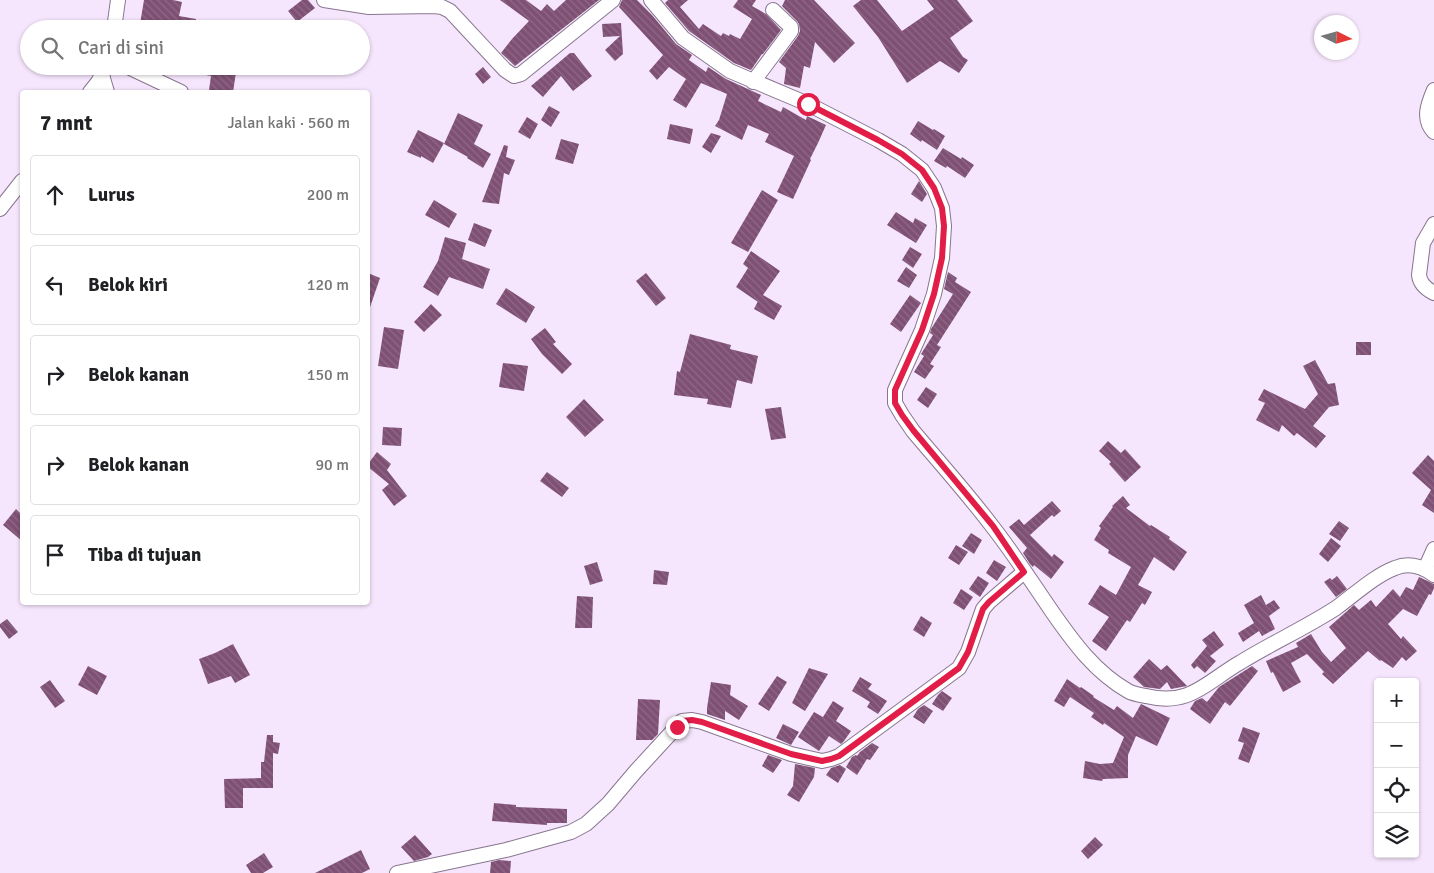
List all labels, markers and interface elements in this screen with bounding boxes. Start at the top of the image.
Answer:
north arrow [1314,15,1359,60]
search box [20,20,370,75]
icon: search [38,34,66,62]
text: Cari di sini [78,36,164,60]
route start [797,93,820,116]
text: 7 mnt [40,110,92,136]
text: Jalan kaki · 560 m [228,113,350,133]
icon: ahead [41,181,69,209]
text: Lurus [88,183,135,207]
text: 200 m [307,185,349,205]
icon: left [41,271,69,299]
text: Belok kiri [88,273,168,297]
text: 120 m [307,275,349,295]
icon: right [41,361,69,389]
text: Belok kanan [88,363,189,387]
text: 150 m [307,365,349,385]
icon: right [41,451,69,479]
text: Belok kanan [88,453,189,477]
text: 90 m [315,455,349,475]
icon: arrive [41,541,69,569]
text: Tiba di tujuan [88,543,201,567]
map controls [1374,678,1419,858]
button: + [1374,678,1419,723]
route end [666,716,689,739]
button: − [1374,723,1419,768]
button: locate [1374,768,1419,813]
button: layers [1374,813,1419,858]

